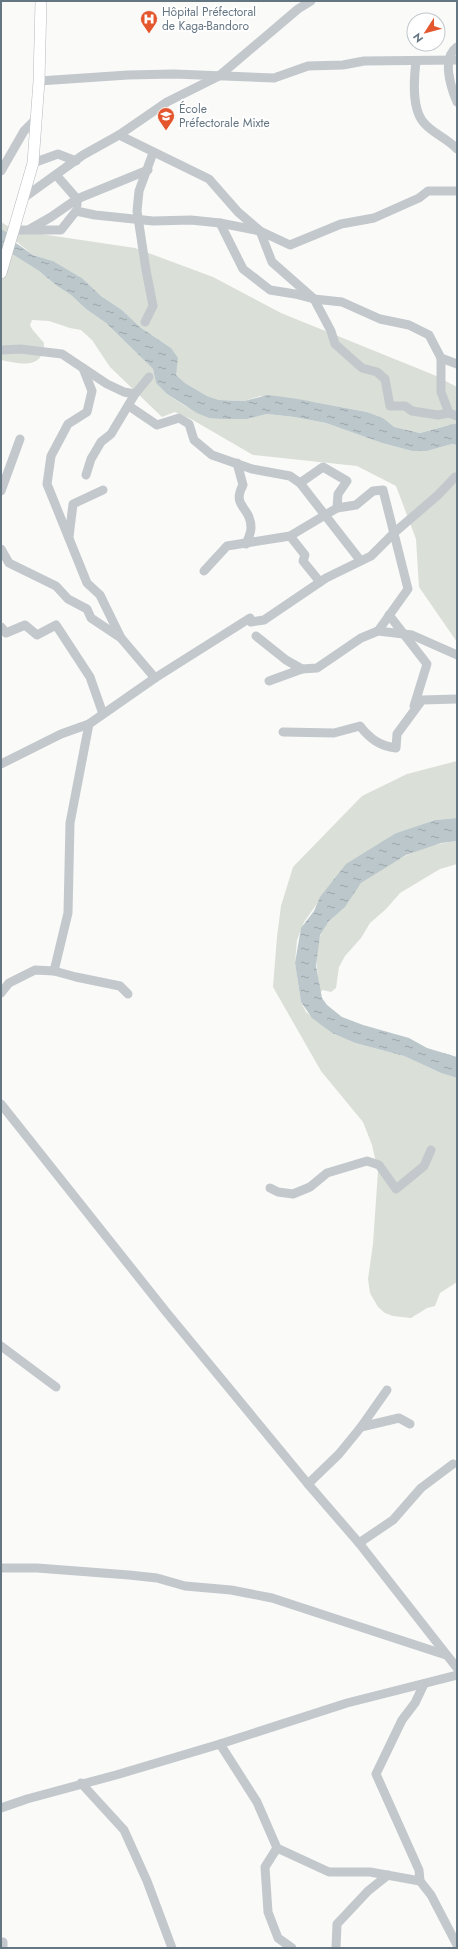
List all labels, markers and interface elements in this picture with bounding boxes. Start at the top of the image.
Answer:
place label: Hôpital Préfectoral de Kaga-Bandoro [162,3,256,35]
hospital icon: Hôpital Préfectoral de Kaga-Bandoro [139,9,159,34]
north arrow [406,12,446,52]
text: N [409,30,427,46]
place label: École Préfectorale Mixte [179,100,270,132]
school or university icon: École Préfectorale Mixte [156,106,176,131]

